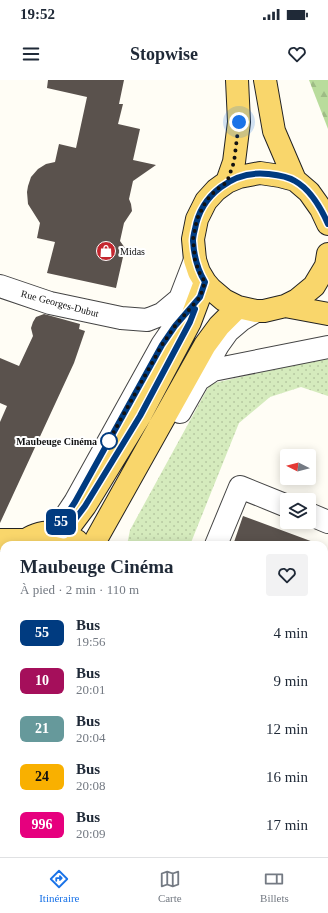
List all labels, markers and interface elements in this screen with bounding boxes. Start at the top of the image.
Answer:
text: 19:52 [20,6,55,22]
icon: menu [20,43,42,65]
icon: heart [286,43,308,65]
text: Stopwise [130,44,198,64]
your location [229,112,249,132]
shop icon: Midas [95,240,117,262]
place label: Midas [120,246,145,257]
street label: Rue Georges-Dubut [20,288,100,319]
marker: Maubeuge Cinéma [100,432,118,450]
place label: Maubeuge Cinéma [16,436,97,447]
north arrow [280,449,316,485]
map controls [280,449,316,529]
button: layers [280,493,316,529]
line badge: 55 [43,509,79,535]
text: 55 [54,514,68,529]
button: heart [266,554,308,596]
text: Maubeuge Cinéma [20,556,174,577]
text: À pied · 2 min · 110 m [20,582,139,597]
text: Bus [76,617,100,633]
text: 55 [35,625,49,640]
text: 4 min [273,625,308,641]
text: 19:56 [76,634,106,649]
text: Bus [76,665,100,681]
text: 10 [35,673,49,688]
text: 9 min [273,673,308,689]
text: 20:01 [76,682,106,697]
text: Bus [76,713,100,729]
text: 21 [35,721,49,736]
text: 12 min [266,721,308,737]
text: 20:04 [76,730,106,745]
text: Bus [76,761,100,777]
text: 24 [35,769,49,784]
text: 16 min [266,769,308,785]
text: 20:08 [76,778,106,793]
text: Bus [76,809,100,825]
text: 996 [32,817,53,832]
text: 17 min [266,817,308,833]
text: 20:09 [76,826,106,841]
tab: Itinéraire [39,868,80,904]
tab: Carte [158,868,182,904]
tab: Billets [260,868,289,904]

